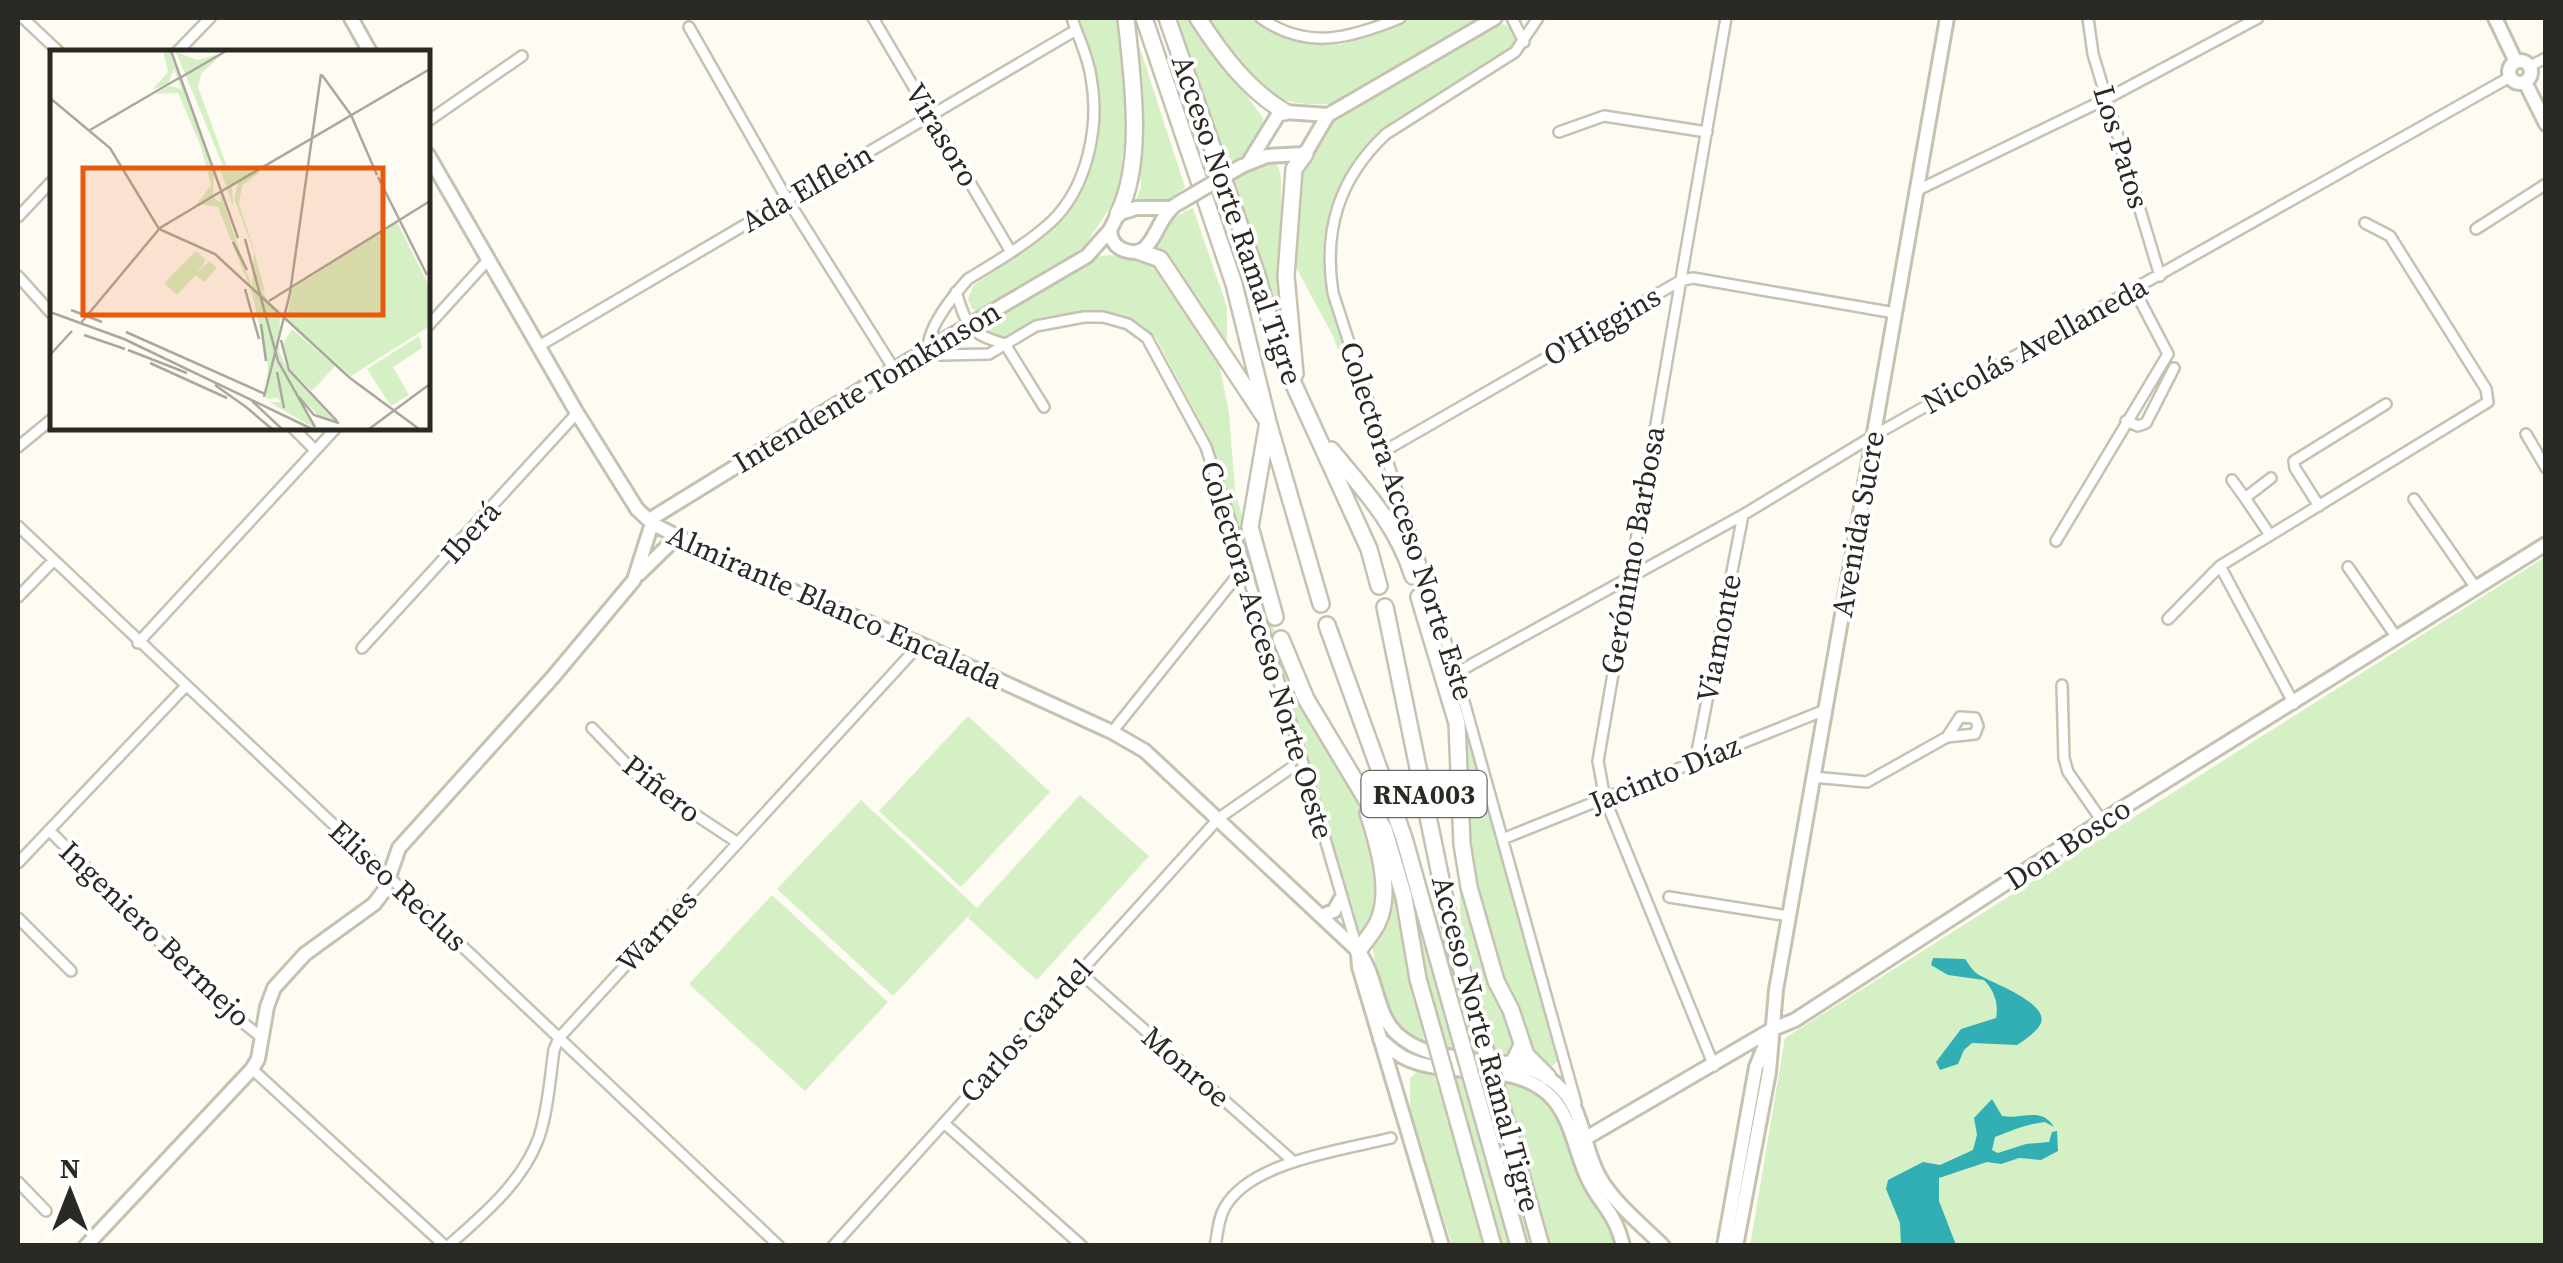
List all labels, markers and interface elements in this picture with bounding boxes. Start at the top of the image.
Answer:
street label: Acceso Norte Ramal Tigre [1162,49,1313,390]
inset map [50,50,430,430]
street label: Virasoro [895,75,989,194]
street label: Los Patos [2083,80,2160,213]
street label: Ada Elflein [733,133,880,242]
street label: Nicolás Avellaneda [1915,265,2155,423]
street label: O'Higgins [1535,275,1668,376]
street label: Intendente Tomkinson [726,290,1008,483]
street label: Colectora Acceso Norte Este [1330,336,1485,705]
street label: Gerónimo Barbosa [1591,422,1675,677]
street label: Avenida Sucre [1821,427,1894,620]
street label: Colectora Acceso Norte Oeste [1190,456,1345,844]
street label: Iberá [432,491,510,572]
street label: Almirante Blanco Encalada [661,514,1010,699]
street label: Viamonte [1686,570,1751,706]
street label: Jacinto Díaz [1582,725,1747,823]
street label: Piñero [615,745,710,832]
road number: RNA003 [1362,771,1486,817]
street label: Don Bosco [1997,788,2139,900]
street label: Eliseo Reclus [320,811,477,961]
street label: Ingeniero Bermejo [50,831,260,1036]
street label: Acceso Norte Ramal Tigre [1422,871,1551,1216]
street label: Warnes [607,880,706,982]
street label: Carlos Gardel [950,950,1101,1112]
street label: Monroe [1133,1017,1240,1117]
north arrow [20,1143,120,1243]
text: N [60,1149,80,1187]

